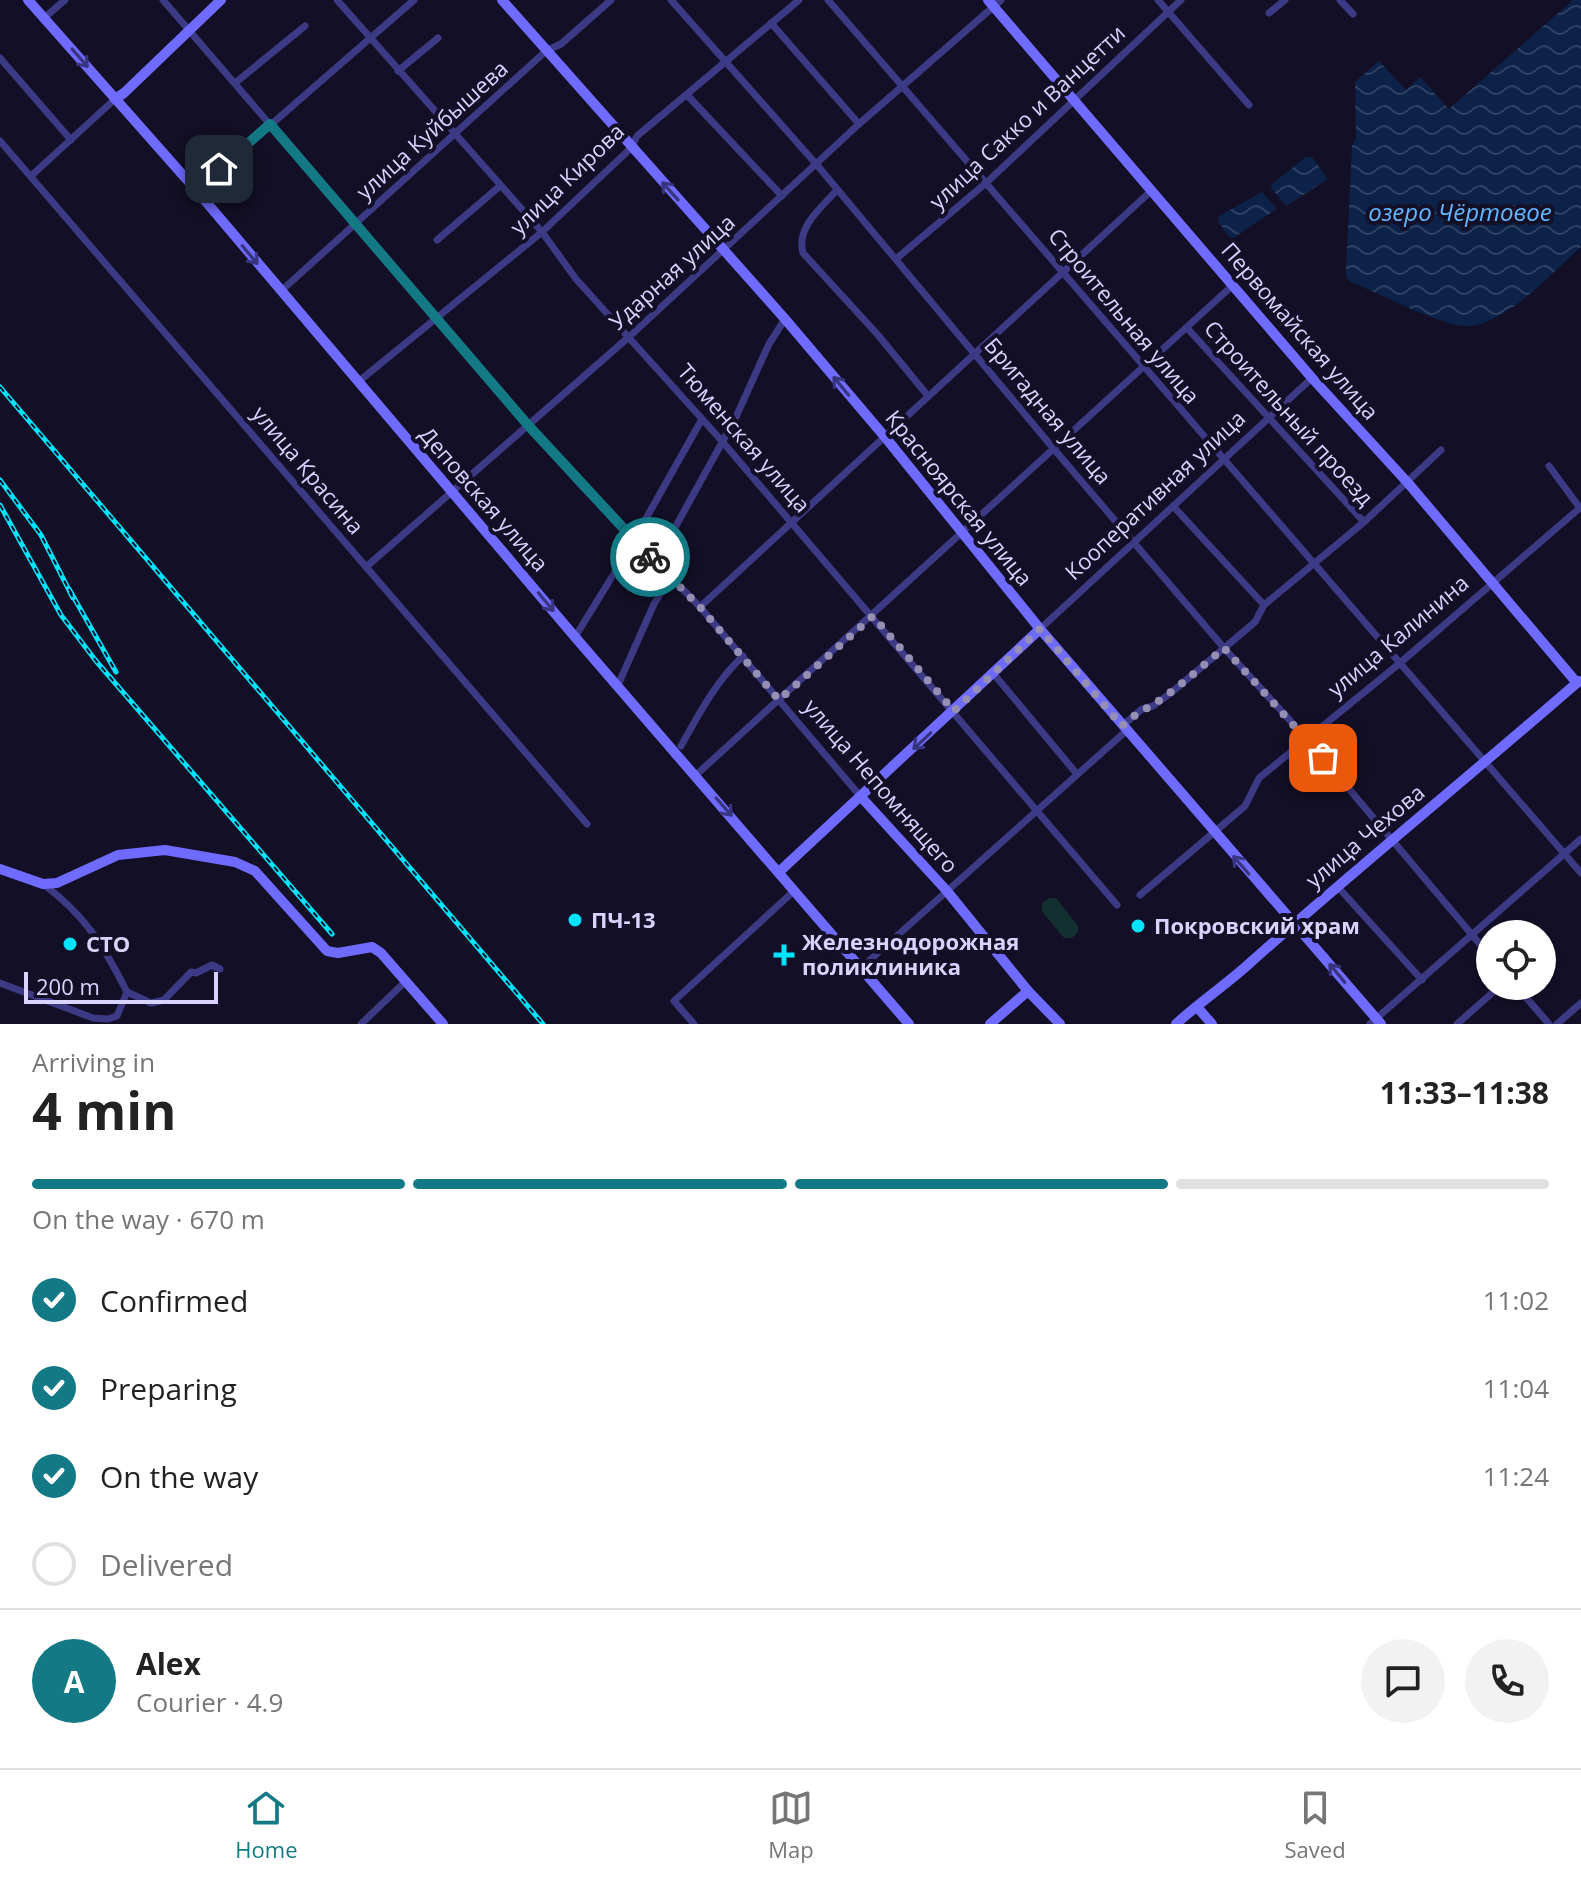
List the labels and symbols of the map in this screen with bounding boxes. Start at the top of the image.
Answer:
street label: улица Сакко и Ванцетти [922,17,1131,215]
one-way arrow [71,48,89,68]
street label: улица Куйбышева [349,53,514,205]
street label: улица Кирова [503,116,630,241]
pin [185,135,253,203]
one-way arrow [661,181,679,201]
water label: озеро Чёртовое [1368,195,1552,228]
street label: Ударная улица [602,207,741,336]
street label: Строительная улица [1042,221,1207,410]
street label: Первомайская улица [1215,235,1386,425]
one-way arrow [241,244,259,264]
street label: Строительный проезд [1198,313,1381,512]
street label: Бригадная улица [978,331,1119,490]
street label: Тюменская улица [672,356,818,518]
one-way arrow [832,377,850,397]
street label: улица Красина [246,399,371,540]
street label: Красноярская улица [880,403,1040,592]
street label: Кооперативная улица [1058,403,1251,586]
street label: Деповская улица [414,420,556,577]
courier [610,517,690,597]
street label: улица Калинина [1320,567,1474,703]
one-way arrow [537,591,555,612]
street label: улица Непомнящего [798,692,966,879]
pin [1289,724,1357,792]
one-way arrow [912,731,932,750]
street label: улица Чехова [1299,777,1430,894]
one-way arrow [715,797,733,817]
one-way arrow [1233,855,1251,875]
place label: ПЧ-13 [591,904,656,934]
place label: Покровский храм [1154,910,1360,940]
marker: ПЧ-13 [566,911,584,929]
marker: Покровский храм [1129,917,1147,935]
place label: Железнодорожная поликлиника [802,926,1019,981]
place label: СТО [86,928,130,958]
marker: СТО [61,935,79,953]
marker: Железнодорожная поликлиника [773,944,795,966]
one-way arrow [1328,964,1346,984]
scale bar [24,968,218,1004]

